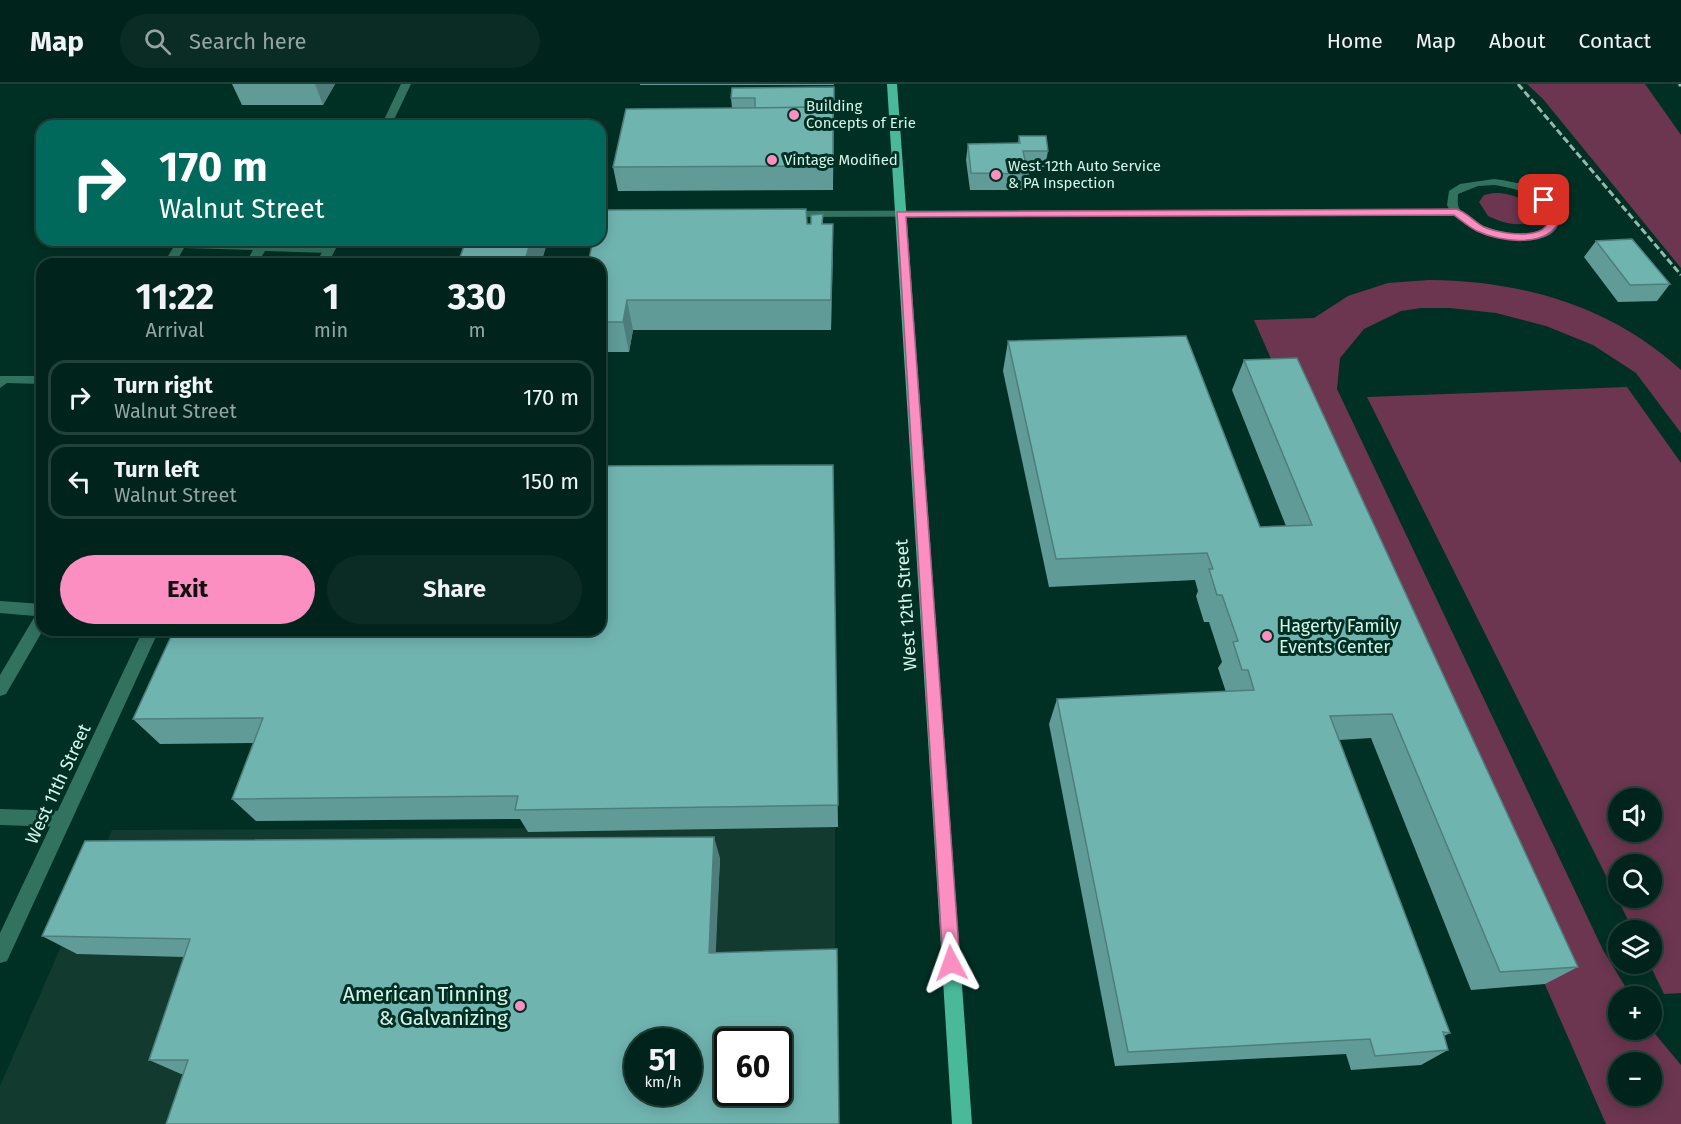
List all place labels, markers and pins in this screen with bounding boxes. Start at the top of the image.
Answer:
place label: Building Concepts of Erie [806,97,916,132]
marker: Building Concepts of Erie [787,108,801,122]
place label: Vintage Modified [784,151,898,169]
marker: Vintage Modified [765,153,779,167]
place label: West 12th Auto Service & PA Inspection [1008,157,1161,192]
marker: West 12th Auto Service & PA Inspection [989,168,1003,182]
pin [1518,174,1569,225]
place label: Hagerty Family Events Center [1279,615,1399,658]
marker: Hagerty Family Events Center [1260,629,1274,643]
place label: American Tinning & Galvanizing [343,981,508,1031]
marker: American Tinning & Galvanizing [513,999,527,1013]

